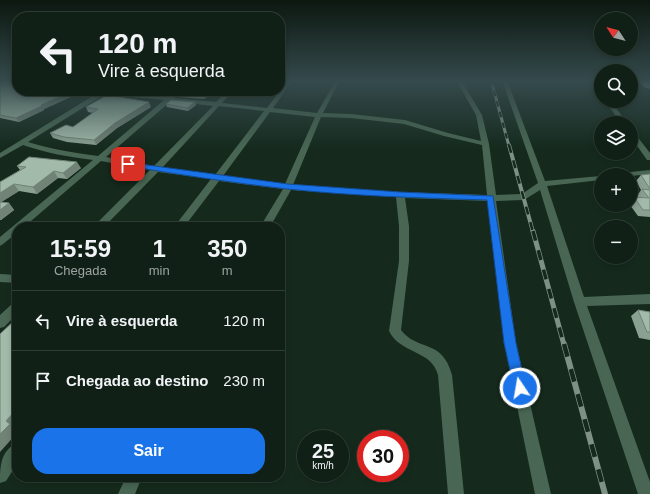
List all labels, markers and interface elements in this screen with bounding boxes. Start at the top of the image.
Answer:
north arrow [594,12,638,56]
map controls [594,12,638,264]
icon: left [32,28,84,80]
text: 120 m [98,28,177,59]
text: Vire à esquerda [98,61,225,81]
button: search [594,64,638,108]
button: layers [594,116,638,160]
pin [111,147,145,181]
icon: arrive [117,153,139,175]
button: + [594,168,638,212]
button: − [594,220,638,264]
text: 15:59 [50,235,111,262]
text: 1 [152,235,166,262]
text: 350 [207,235,247,262]
text: Chegada [54,263,107,278]
text: min [149,263,170,278]
text: m [222,263,233,278]
icon: left [32,310,54,332]
text: Vire à esquerda [66,312,177,329]
text: 120 m [223,312,265,329]
position arrow [499,367,541,409]
icon: arrive [32,370,54,392]
text: Chegada ao destino [66,372,209,389]
text: 230 m [223,372,265,389]
button: Sair [32,428,265,474]
speed limit sign: 30 [357,430,409,482]
text: 25 [312,440,334,462]
text: km/h [312,460,334,471]

